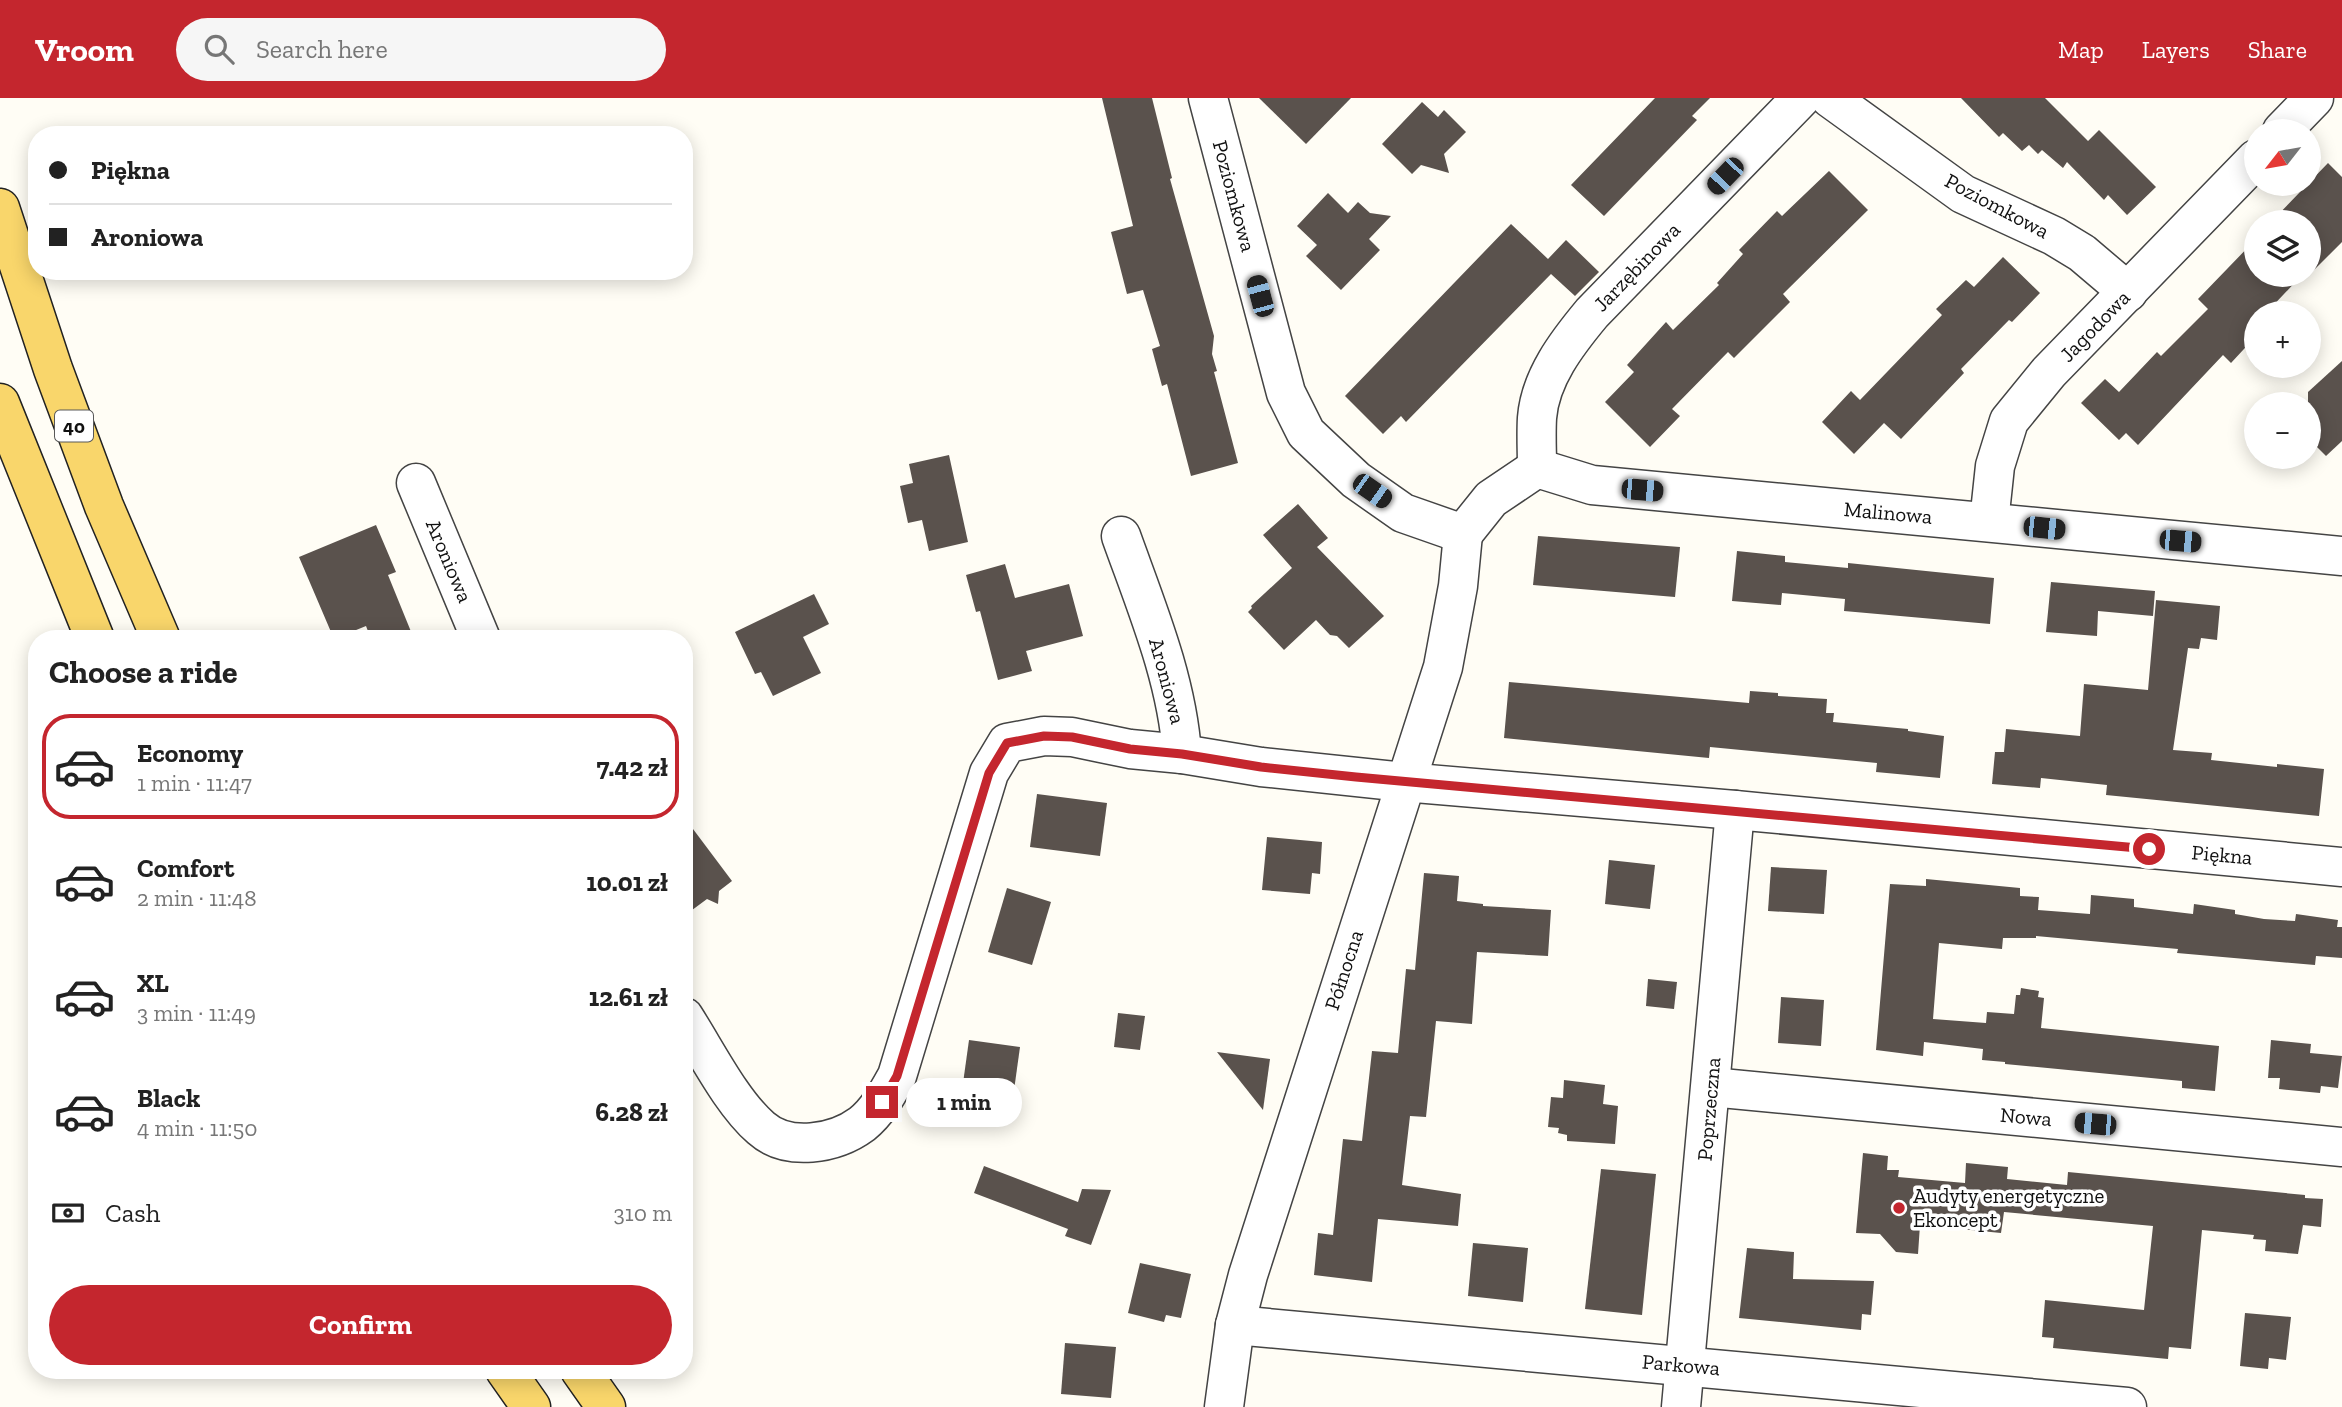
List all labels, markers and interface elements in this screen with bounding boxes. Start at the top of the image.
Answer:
search box [176,18,666,81]
text: Vroom [35,30,134,69]
icon: search [200,30,238,68]
text: Search here [256,33,388,65]
text: Map [2058,35,2104,64]
text: Layers [2142,35,2210,64]
text: Share [2248,35,2307,64]
north arrow [2244,119,2320,196]
map controls [2244,119,2321,469]
street label: Poziomkowa [1208,137,1261,254]
text: Piękna [91,154,170,186]
car [1703,154,1748,198]
street label: Poziomkowa [1941,168,2054,243]
button: layers [2244,210,2321,287]
street label: Jarzębinowa [1588,217,1685,316]
text: Aroniowa [91,221,203,253]
car [1245,273,1276,319]
street label: Jagodowa [2054,285,2135,367]
button: + [2244,301,2321,378]
button: − [2244,392,2321,469]
road number: 40 [55,410,93,442]
car [1349,470,1396,512]
car [1621,478,1664,502]
street label: Malinowa [1843,496,1933,529]
street label: Aroniowa [421,515,478,606]
car [2023,515,2066,541]
car [2159,529,2202,553]
street label: Aroniowa [1144,635,1191,727]
text: Choose a ride [49,653,237,691]
icon: car [53,735,116,798]
text: Economy [137,737,243,769]
text: 7.42 zł [596,751,668,783]
text: 1 min · 11:47 [137,769,252,797]
route start [2133,833,2165,865]
street label: Piękna [2191,839,2253,870]
icon: car [53,850,116,913]
text: Comfort [137,852,234,884]
text: 10.01 zł [586,866,668,898]
text: 2 min · 11:48 [137,884,257,912]
street label: Północna [1319,927,1368,1013]
icon: car [53,965,116,1028]
text: XL [137,967,169,999]
text: 12.61 zł [589,981,668,1013]
text: 3 min · 11:49 [137,999,256,1027]
street label: Poprzeczna [1692,1056,1725,1162]
callout: 1 min [906,1077,1022,1126]
icon: car [53,1080,116,1143]
text: Black [137,1082,200,1114]
route end [866,1086,898,1118]
text: 1 min [937,1088,991,1116]
text: 6.28 zł [595,1096,668,1128]
street label: Nowa [1999,1102,2053,1131]
car [2074,1112,2117,1136]
text: 4 min · 11:50 [137,1114,257,1142]
place label: Audyty energetyczne Ekoncept [1913,1183,2105,1232]
icon: cash [49,1194,87,1232]
text: Cash [105,1197,160,1229]
text: 310 m [614,1199,672,1227]
marker: Audyty energetyczne Ekoncept [1891,1200,1907,1216]
button: Confirm [49,1285,672,1365]
street label: Parkowa [1641,1349,1721,1380]

